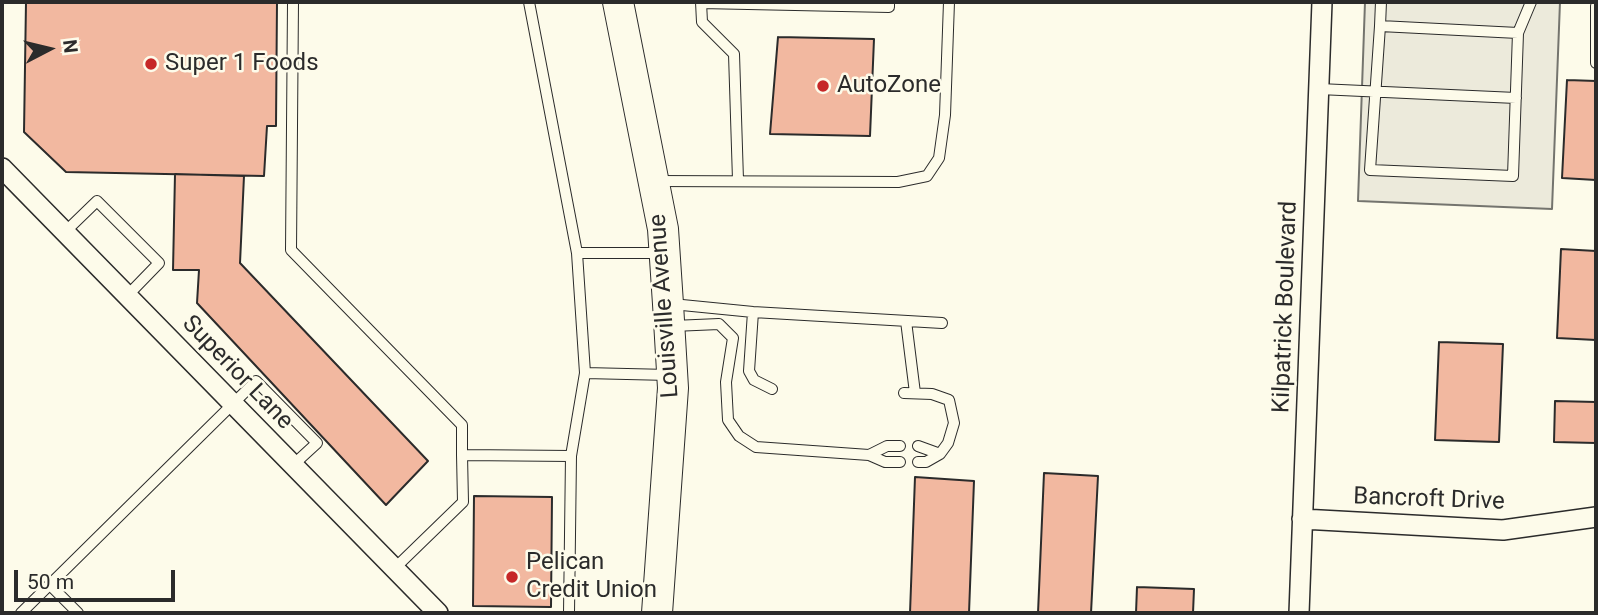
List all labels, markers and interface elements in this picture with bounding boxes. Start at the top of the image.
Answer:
north arrow [14,14,84,84]
text: N [58,38,83,54]
place label: Super 1 Foods [165,50,319,78]
marker: Super 1 Foods [143,56,159,72]
place label: AutoZone [837,72,941,100]
marker: AutoZone [815,78,831,94]
street label: Kilpatrick Boulevard [1268,201,1304,413]
street label: Louisville Avenue [644,213,686,399]
street label: Superior Lane [175,310,299,436]
street label: Bancroft Drive [1353,483,1505,517]
place label: Pelican Credit Union [526,549,657,605]
scale bar [18,556,178,600]
marker: Pelican Credit Union [504,569,520,585]
text: 50 m [27,570,74,594]

